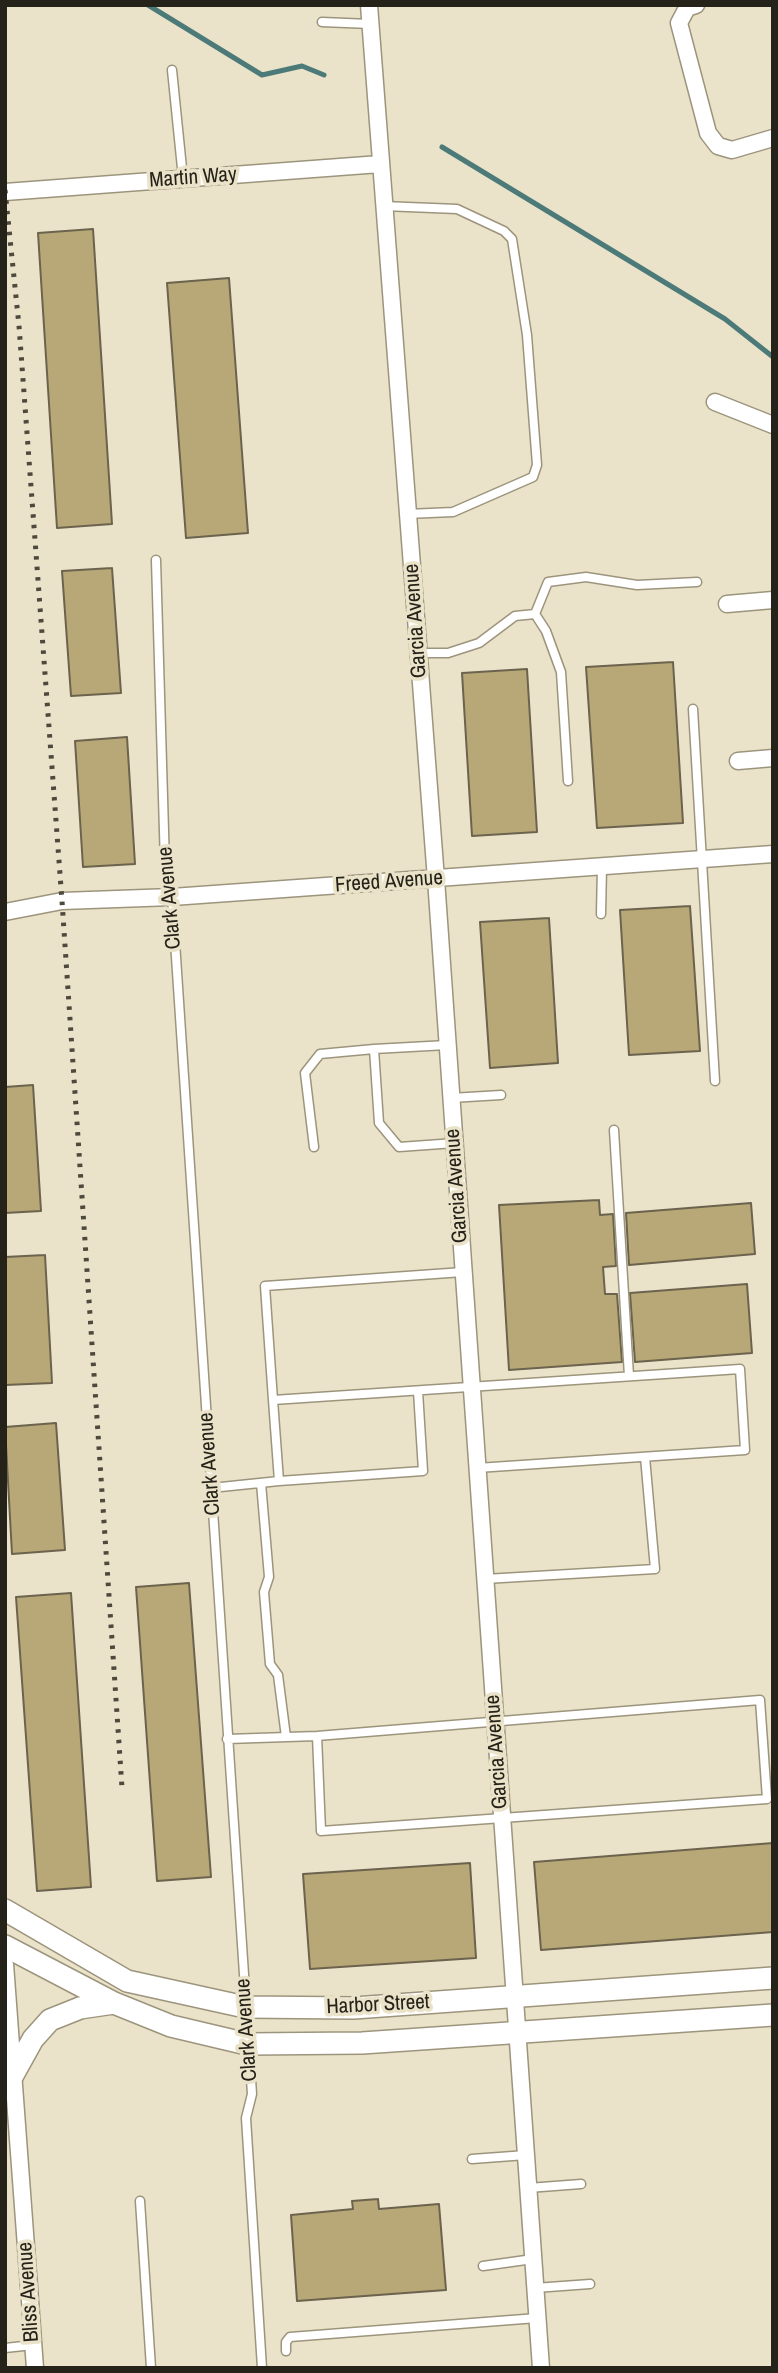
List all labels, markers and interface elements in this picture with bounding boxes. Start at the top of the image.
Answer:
street label: Martin Way [149,162,237,194]
street label: Garcia Avenue [399,563,433,679]
street label: Clark Avenue [153,846,187,950]
street label: Freed Avenue [334,866,444,898]
street label: Garcia Avenue [440,1128,474,1244]
street label: Clark Avenue [194,1412,226,1516]
street label: Garcia Avenue [480,1694,514,1810]
street label: Clark Avenue [231,1978,263,2082]
street label: Harbor Street [326,1990,430,2020]
street label: Bliss Avenue [13,2241,45,2343]

